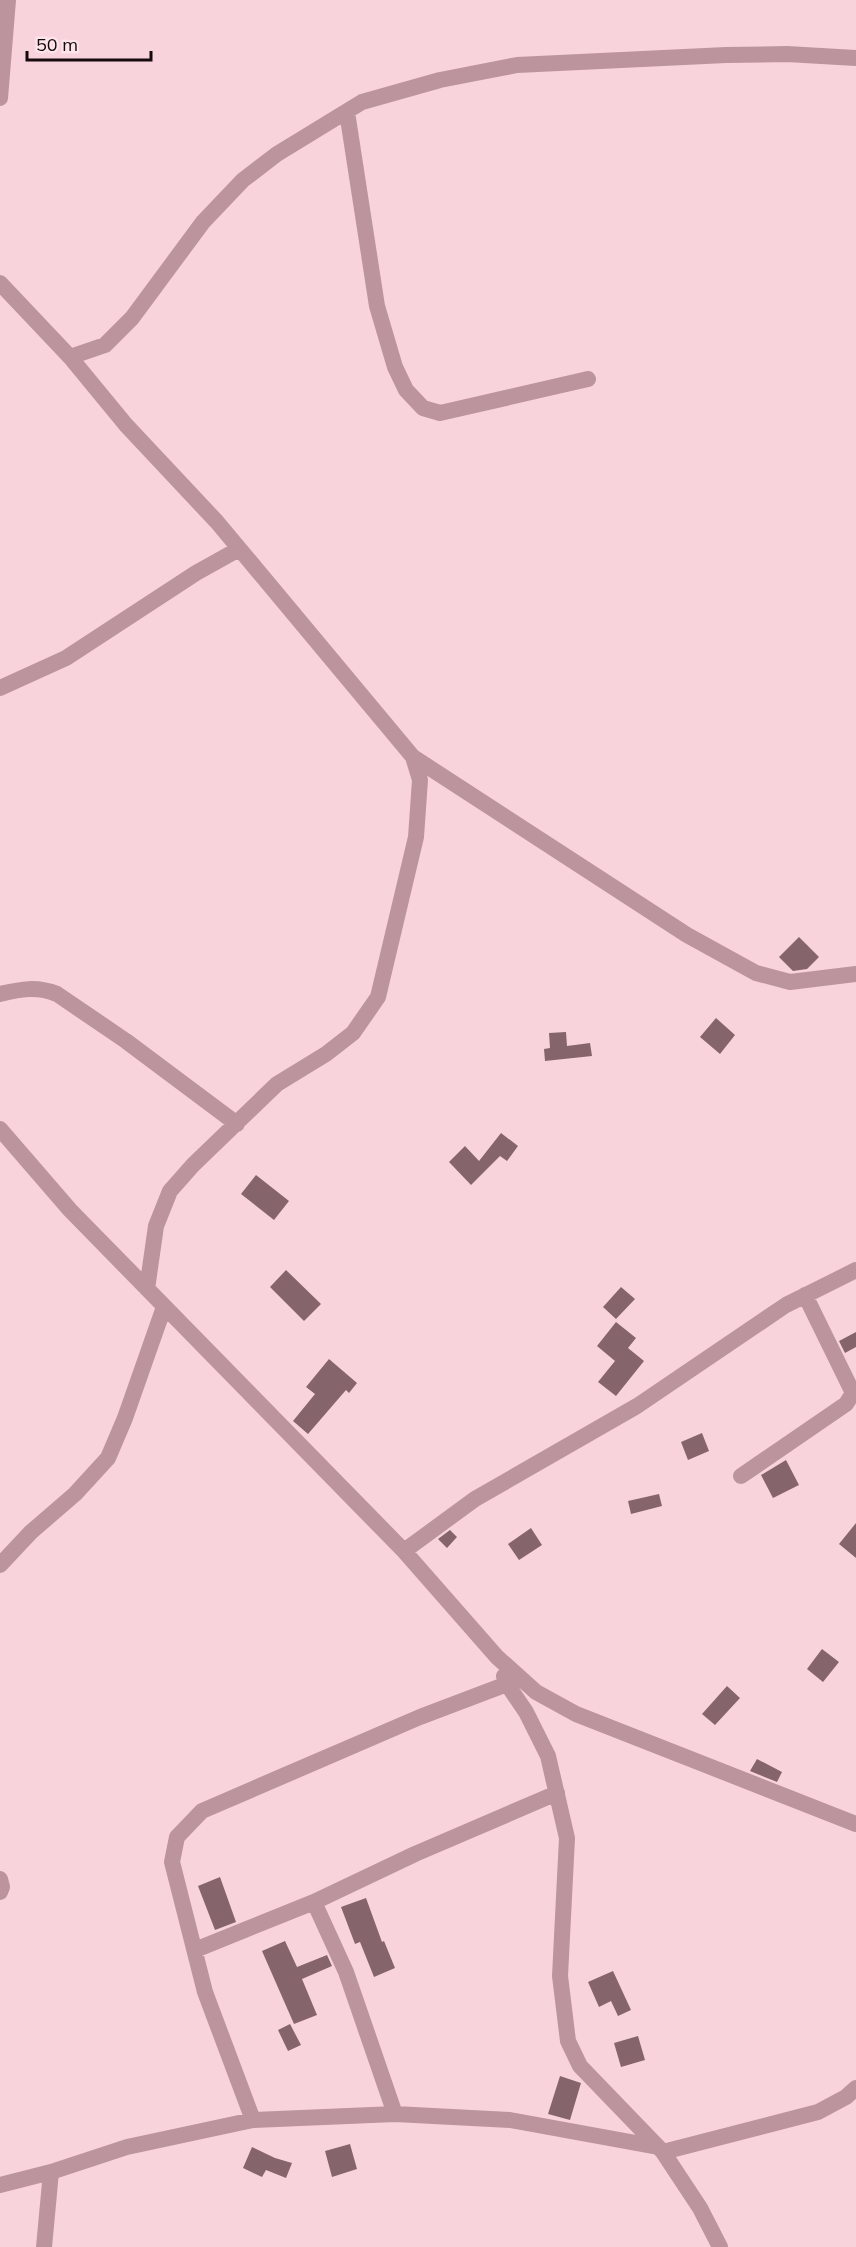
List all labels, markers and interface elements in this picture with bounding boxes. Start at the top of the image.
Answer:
scale bar [27,24,152,62]
text: 50 m [36,33,78,56]

